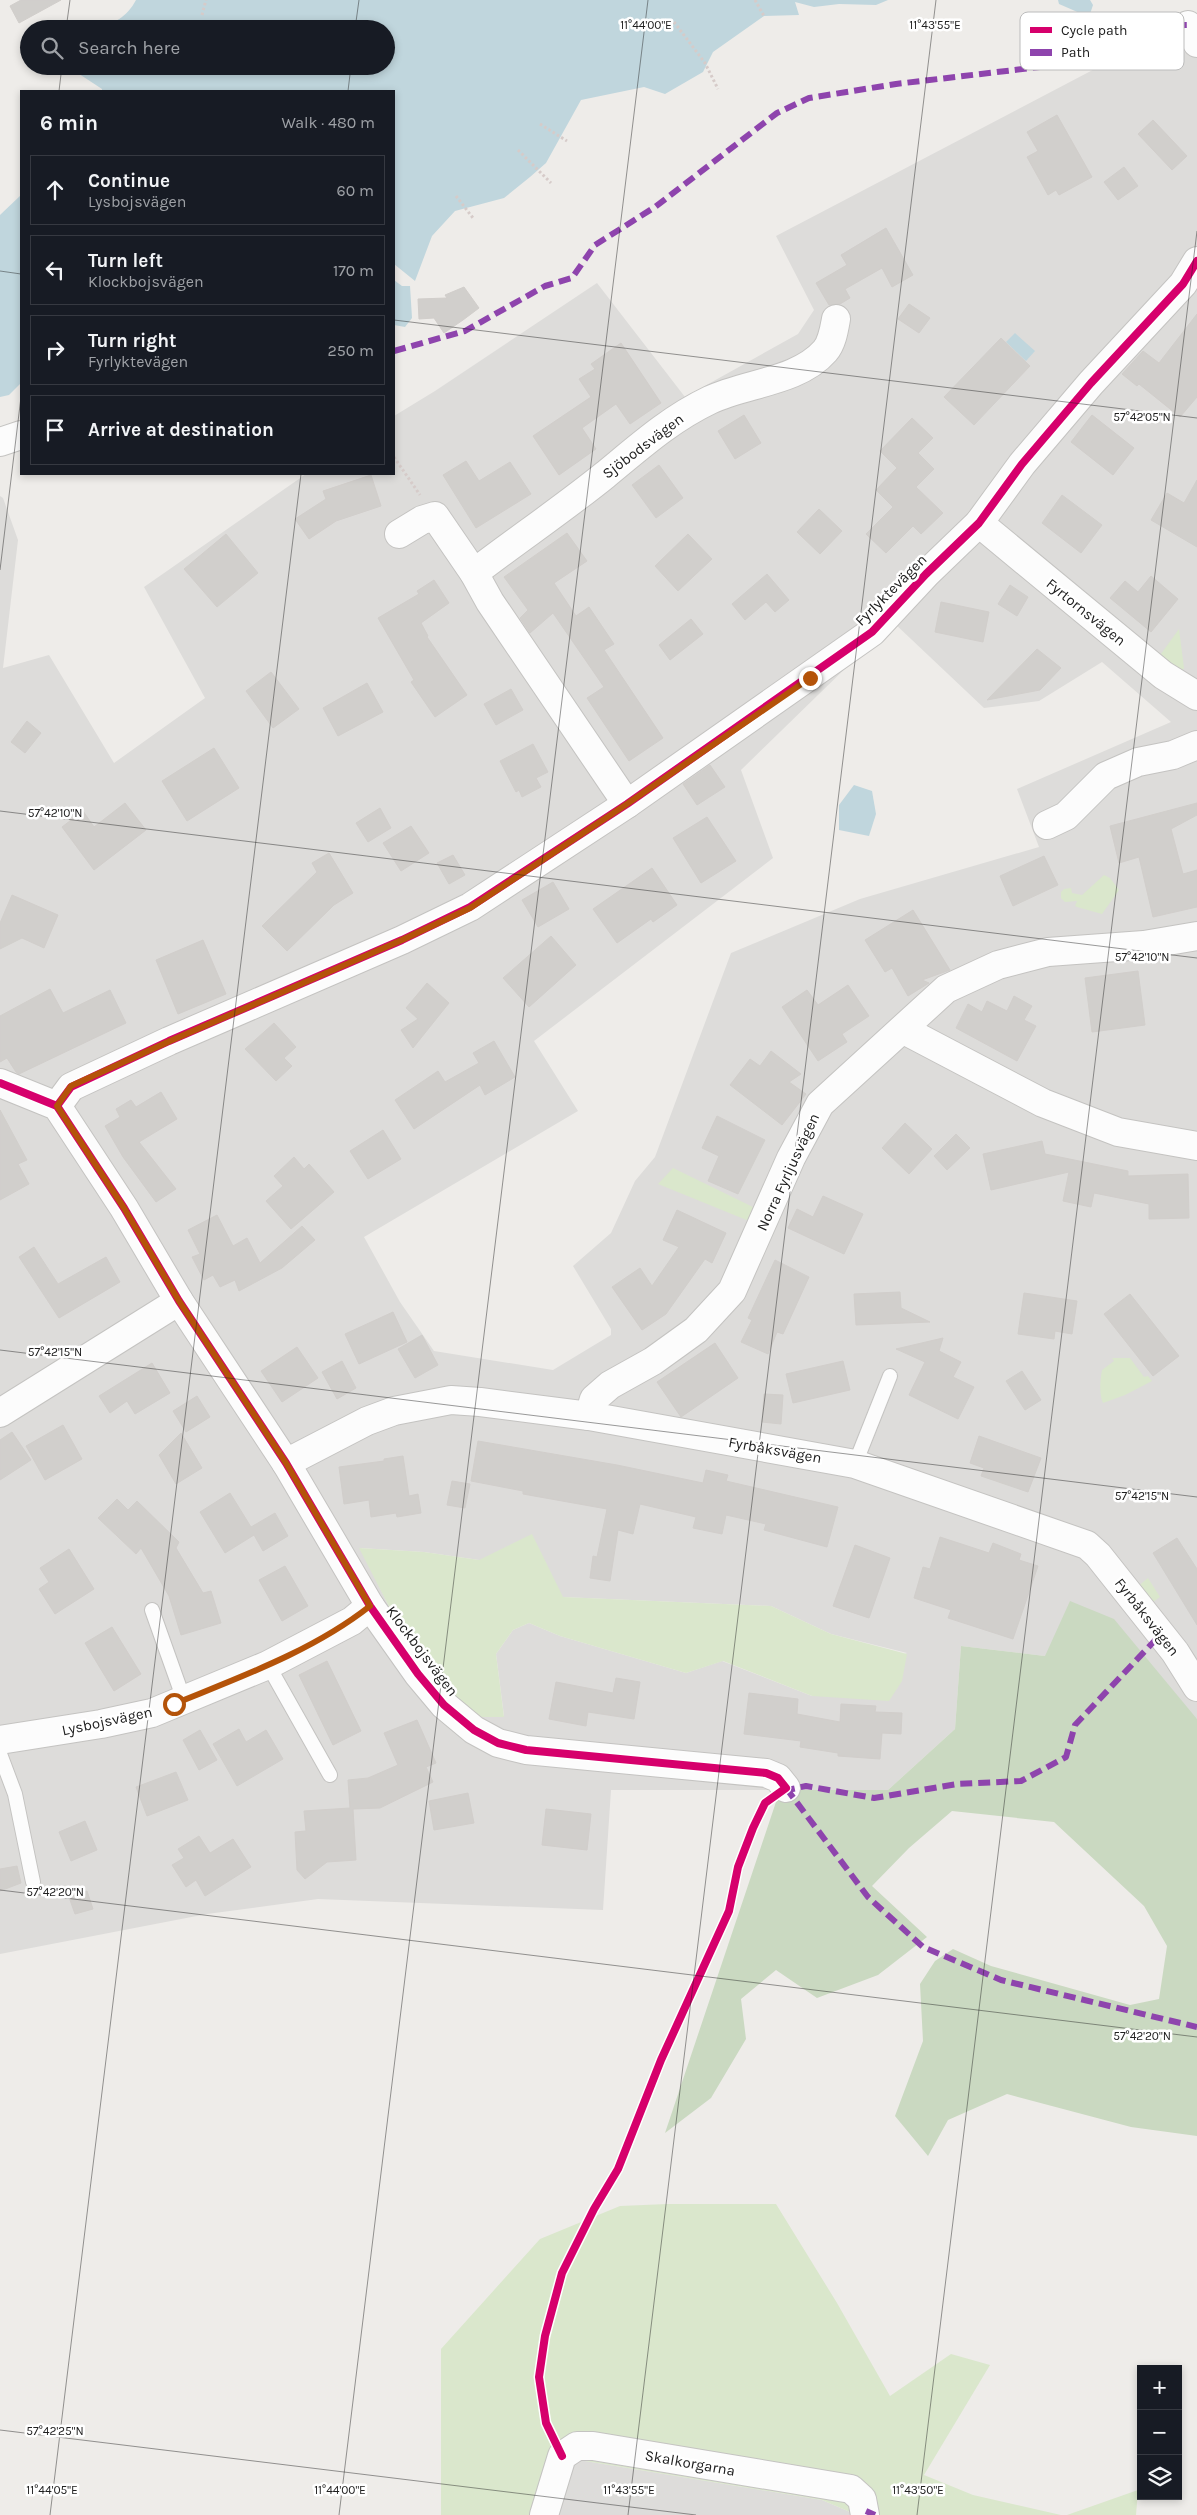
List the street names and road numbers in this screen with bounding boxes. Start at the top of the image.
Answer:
street label: Sjöbodsvägen [599,410,687,482]
street label: Fyrlyktevägen [851,550,931,630]
street label: Fyrtornsvägen [1043,574,1129,650]
street label: Norra Fyrljusvägen [753,1110,823,1234]
street label: Fyrbåksvägen [727,1433,823,1467]
street label: Fyrbåksvägen [1111,1574,1183,1660]
street label: Klockbojsvägen [382,1602,462,1700]
street label: Lysbojsvägen [60,1703,154,1739]
street label: Skalkorgarna [643,2446,737,2480]

